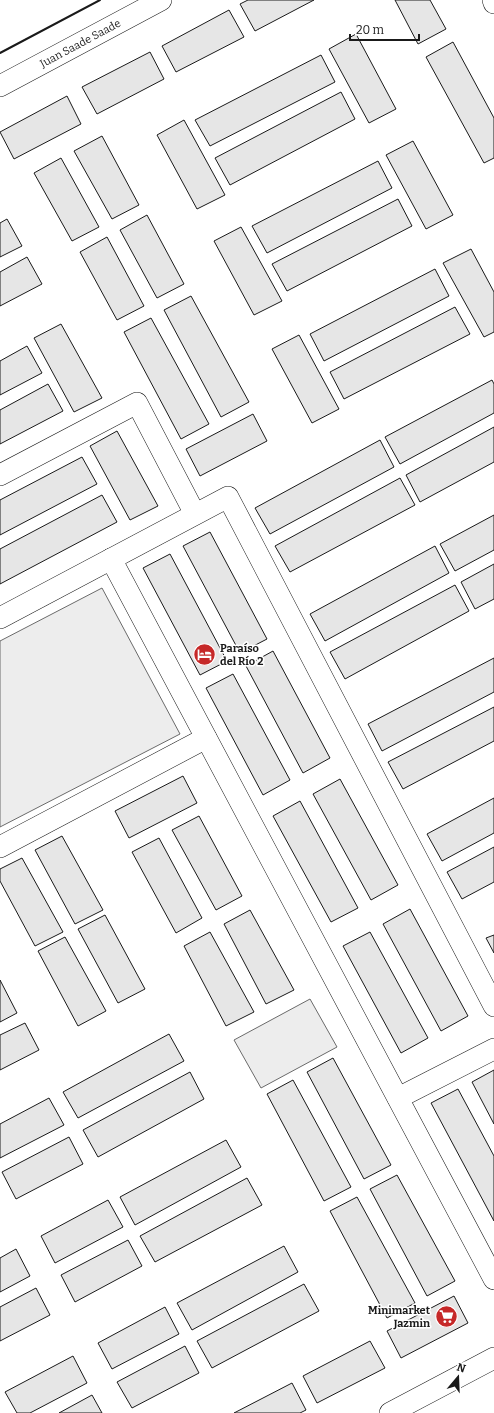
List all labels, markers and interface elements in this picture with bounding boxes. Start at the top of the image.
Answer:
street label: Juan Saade Saade [37,16,123,70]
scale bar [350,16,419,42]
text: 20 m [356,23,385,37]
hotel icon: Paraíso del Río 2 [191,641,217,667]
place label: Paraíso del Río 2 [220,642,263,668]
supermarket icon: Minimarket Jazmin [433,1303,459,1329]
place label: Minimarket Jazmin [368,1304,431,1330]
north arrow [438,1357,478,1397]
text: N [455,1360,468,1376]

